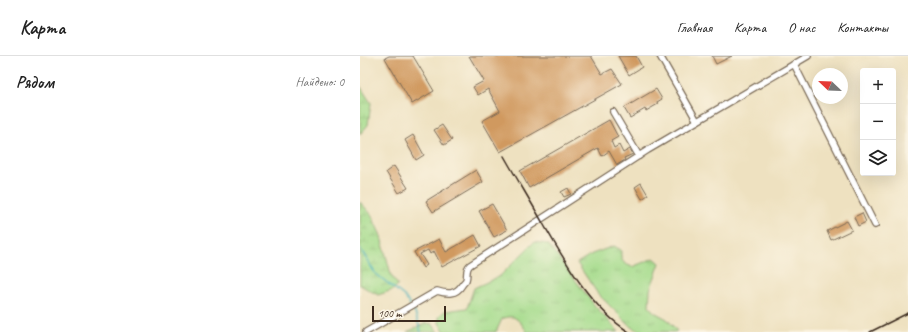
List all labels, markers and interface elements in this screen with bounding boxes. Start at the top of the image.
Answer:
text: Карта [20,16,65,40]
text: Главная [677,19,712,36]
text: Карта [734,19,766,36]
text: О нас [788,19,815,36]
text: Контакты [837,19,888,36]
north arrow [812,68,848,104]
map controls [860,68,896,176]
button: + [860,68,896,104]
text: Рядом [16,72,54,93]
text: Найдено: 0 [296,74,344,90]
button: − [860,104,896,140]
button: layers [860,140,896,176]
scale bar [372,304,446,323]
text: 100 m [378,306,402,320]

